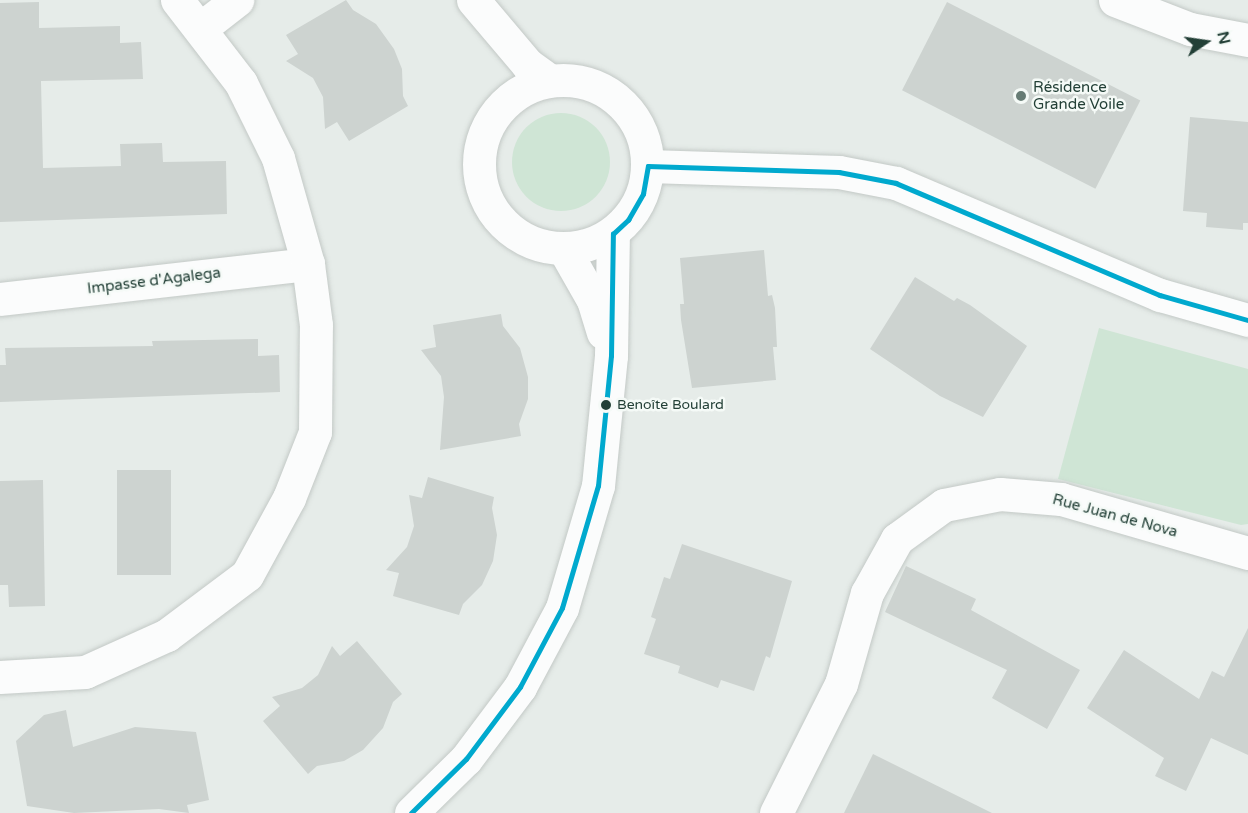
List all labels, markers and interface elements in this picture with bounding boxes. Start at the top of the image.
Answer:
north arrow [1176,12,1236,72]
text: N [1212,29,1235,46]
place label: Résidence Grande Voile [1033,78,1124,113]
marker: Résidence Grande Voile [1014,89,1028,103]
street label: Impasse d'Agalega [86,264,222,298]
place label: Benoîte Boulard [617,397,724,413]
marker: Benoîte Boulard [600,399,612,411]
street label: Rue Juan de Nova [1050,491,1180,541]

